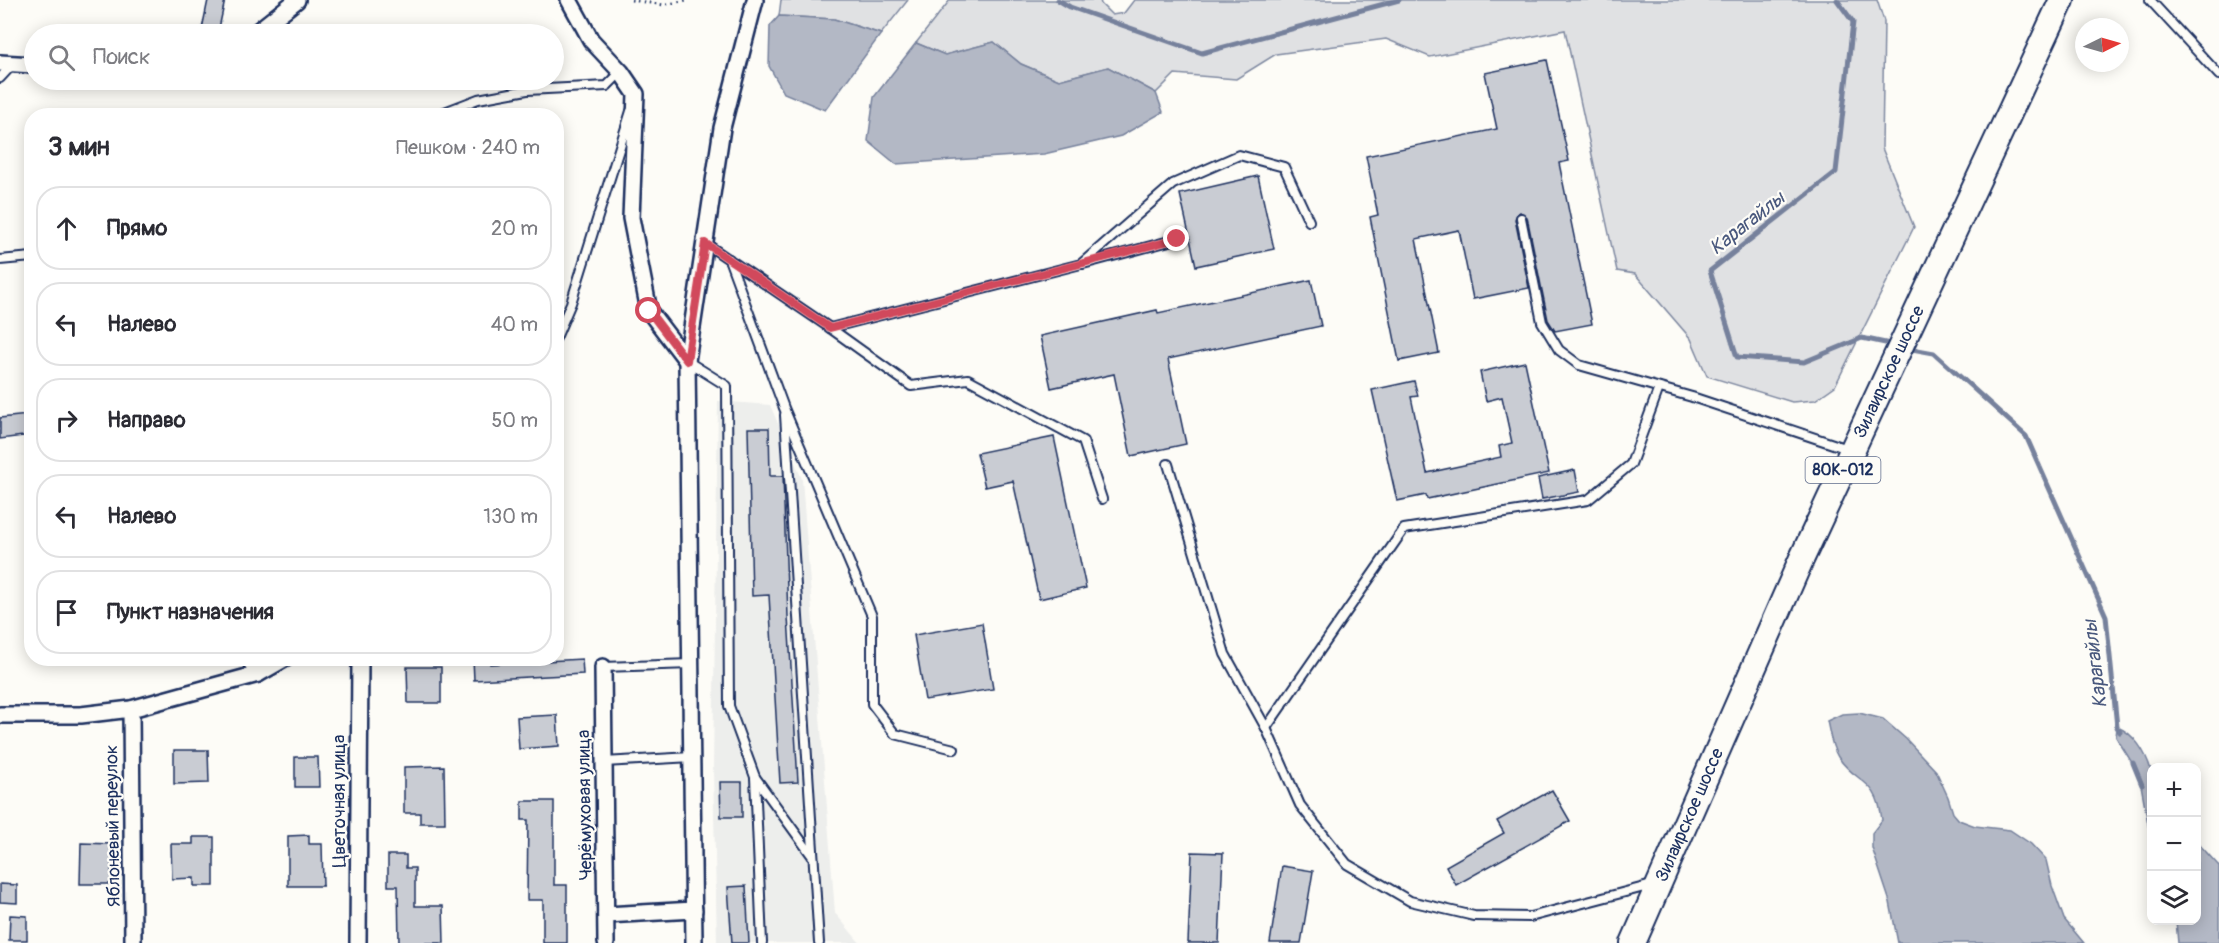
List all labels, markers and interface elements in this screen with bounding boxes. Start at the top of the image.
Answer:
north arrow [2075,18,2129,72]
search box [24,24,564,90]
icon: search [45,41,78,74]
text: Поиск [93,43,150,71]
text: 3 мин [48,131,110,163]
text: Пешком · 240 m [396,135,540,160]
water label: Карагайлы [1704,185,1791,260]
icon: ahead [50,212,83,245]
text: Прямо [107,214,167,242]
text: 20 m [491,216,538,241]
route end [1163,225,1189,251]
route start [635,297,661,323]
street label: Зилаирское шоссе [1848,302,1930,442]
icon: left [50,308,83,341]
text: Налево [107,310,176,338]
text: 40 m [491,312,538,337]
icon: right [50,404,83,437]
text: Направо [107,406,186,434]
text: 50 m [491,408,538,433]
road number: 80К-012 [1806,457,1880,483]
icon: left [50,500,83,533]
text: Налево [107,502,176,530]
text: 130 m [483,504,538,529]
icon: arrive [50,596,83,629]
text: Пункт назначения [107,598,274,626]
water label: Карагайлы [2077,616,2113,710]
street label: Черёмуховая улица [572,730,598,880]
street label: Цветочная улица [328,735,351,867]
street label: Зилаирское шоссе [1650,744,1729,885]
street label: Яблоневый переулок [100,745,126,907]
map controls [2147,763,2201,925]
button: + [2147,763,2201,817]
button: − [2147,817,2201,871]
button: layers [2147,871,2201,925]

